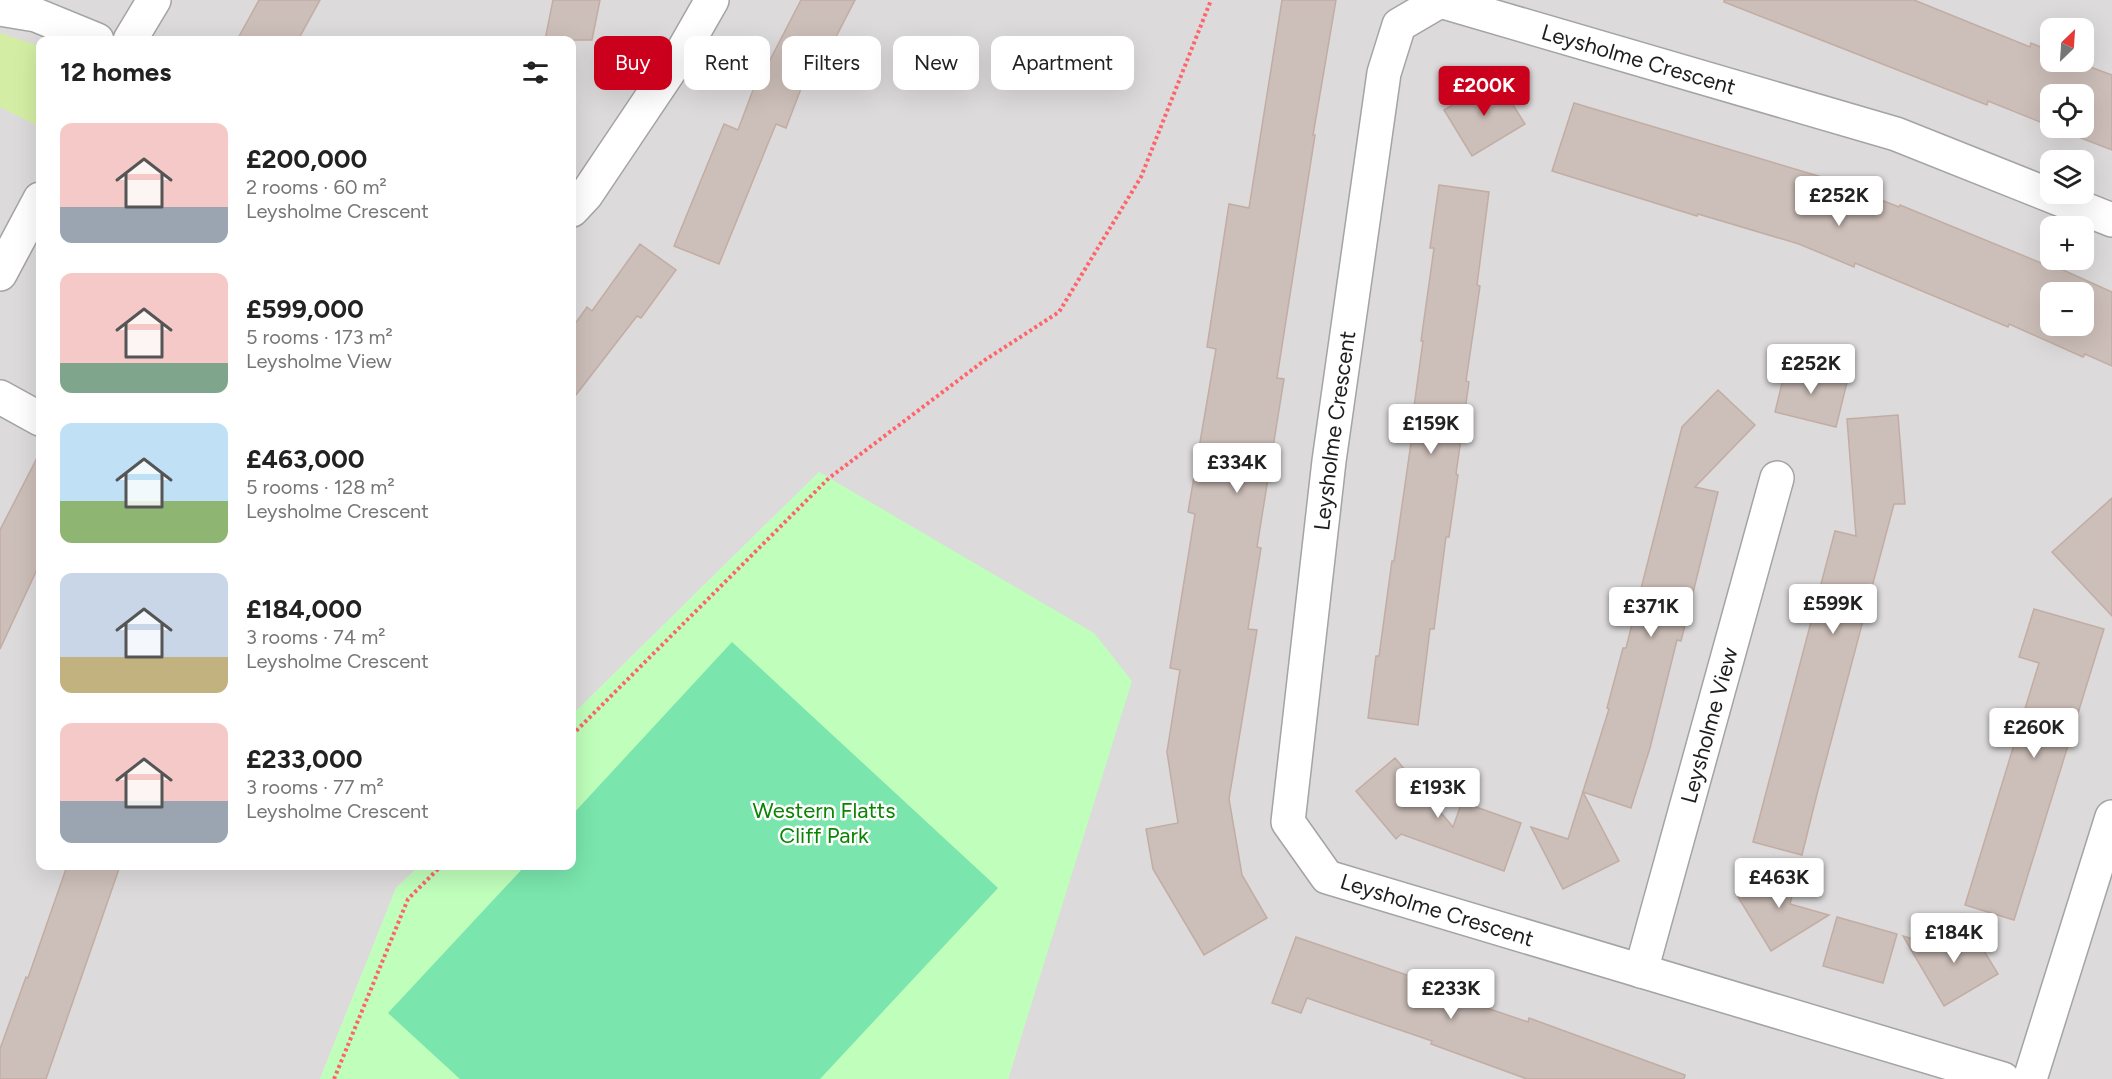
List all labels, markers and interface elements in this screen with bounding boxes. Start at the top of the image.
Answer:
street label: Leysholme Crescent [1538,18,1739,100]
north arrow [2040,18,2094,72]
map controls [2040,18,2094,336]
chip: Buy [594,36,672,90]
chip: Rent [684,36,770,90]
chip: Filters [782,36,881,90]
chip: New [893,36,979,90]
chip: Apartment [991,36,1134,90]
text: 12 homes [60,56,171,88]
icon: filters [519,56,552,89]
pin: £200K [1442,66,1526,117]
text: £200K [1453,73,1515,97]
button: locate [2040,84,2094,138]
text: £200,000 [246,143,367,175]
icon: home [108,147,180,219]
button: layers [2040,150,2094,204]
text: 2 rooms · 60 m² [246,175,387,199]
pin: £252K [1797,176,1881,227]
text: £252K [1809,183,1869,207]
text: Leysholme Crescent [246,199,429,223]
button: + [2040,216,2094,270]
button: − [2040,282,2094,336]
text: £599,000 [246,293,364,325]
icon: home [108,297,180,369]
text: 5 rooms · 173 m² [246,325,393,349]
street label: Leysholme Crescent [1308,329,1361,532]
pin: £252K [1769,344,1853,395]
text: Leysholme View [246,349,392,373]
text: £252K [1781,351,1841,375]
pin: £159K [1389,404,1473,455]
text: £159K [1403,411,1459,435]
text: £463,000 [246,443,365,475]
pin: £334K [1195,443,1279,494]
icon: home [108,447,180,519]
text: £334K [1207,450,1267,474]
text: 5 rooms · 128 m² [246,475,395,499]
text: Leysholme Crescent [246,499,429,523]
pin: £599K [1791,584,1875,635]
pin: £371K [1609,587,1693,638]
text: £599K [1803,591,1863,615]
text: £184,000 [246,593,362,625]
text: £371K [1623,594,1679,618]
icon: home [108,597,180,669]
text: 3 rooms · 74 m² [246,625,385,649]
street label: Leysholme View [1674,644,1743,806]
text: Leysholme Crescent [246,649,429,673]
pin: £260K [1992,708,2076,759]
text: £260K [2003,715,2065,739]
text: £233,000 [246,743,363,775]
icon: home [108,747,180,819]
pin: £193K [1396,768,1480,819]
text: 3 rooms · 77 m² [246,775,384,799]
text: £193K [1410,775,1466,799]
park label: Western Flatts Cliff Park [753,797,895,849]
text: Leysholme Crescent [246,799,429,823]
pin: £463K [1737,858,1821,909]
text: £463K [1749,865,1809,889]
street label: Leysholme Crescent [1337,868,1537,952]
pin: £184K [1912,913,1996,964]
text: £184K [1925,920,1983,944]
pin: £233K [1409,969,1493,1020]
text: £233K [1421,976,1481,1000]

